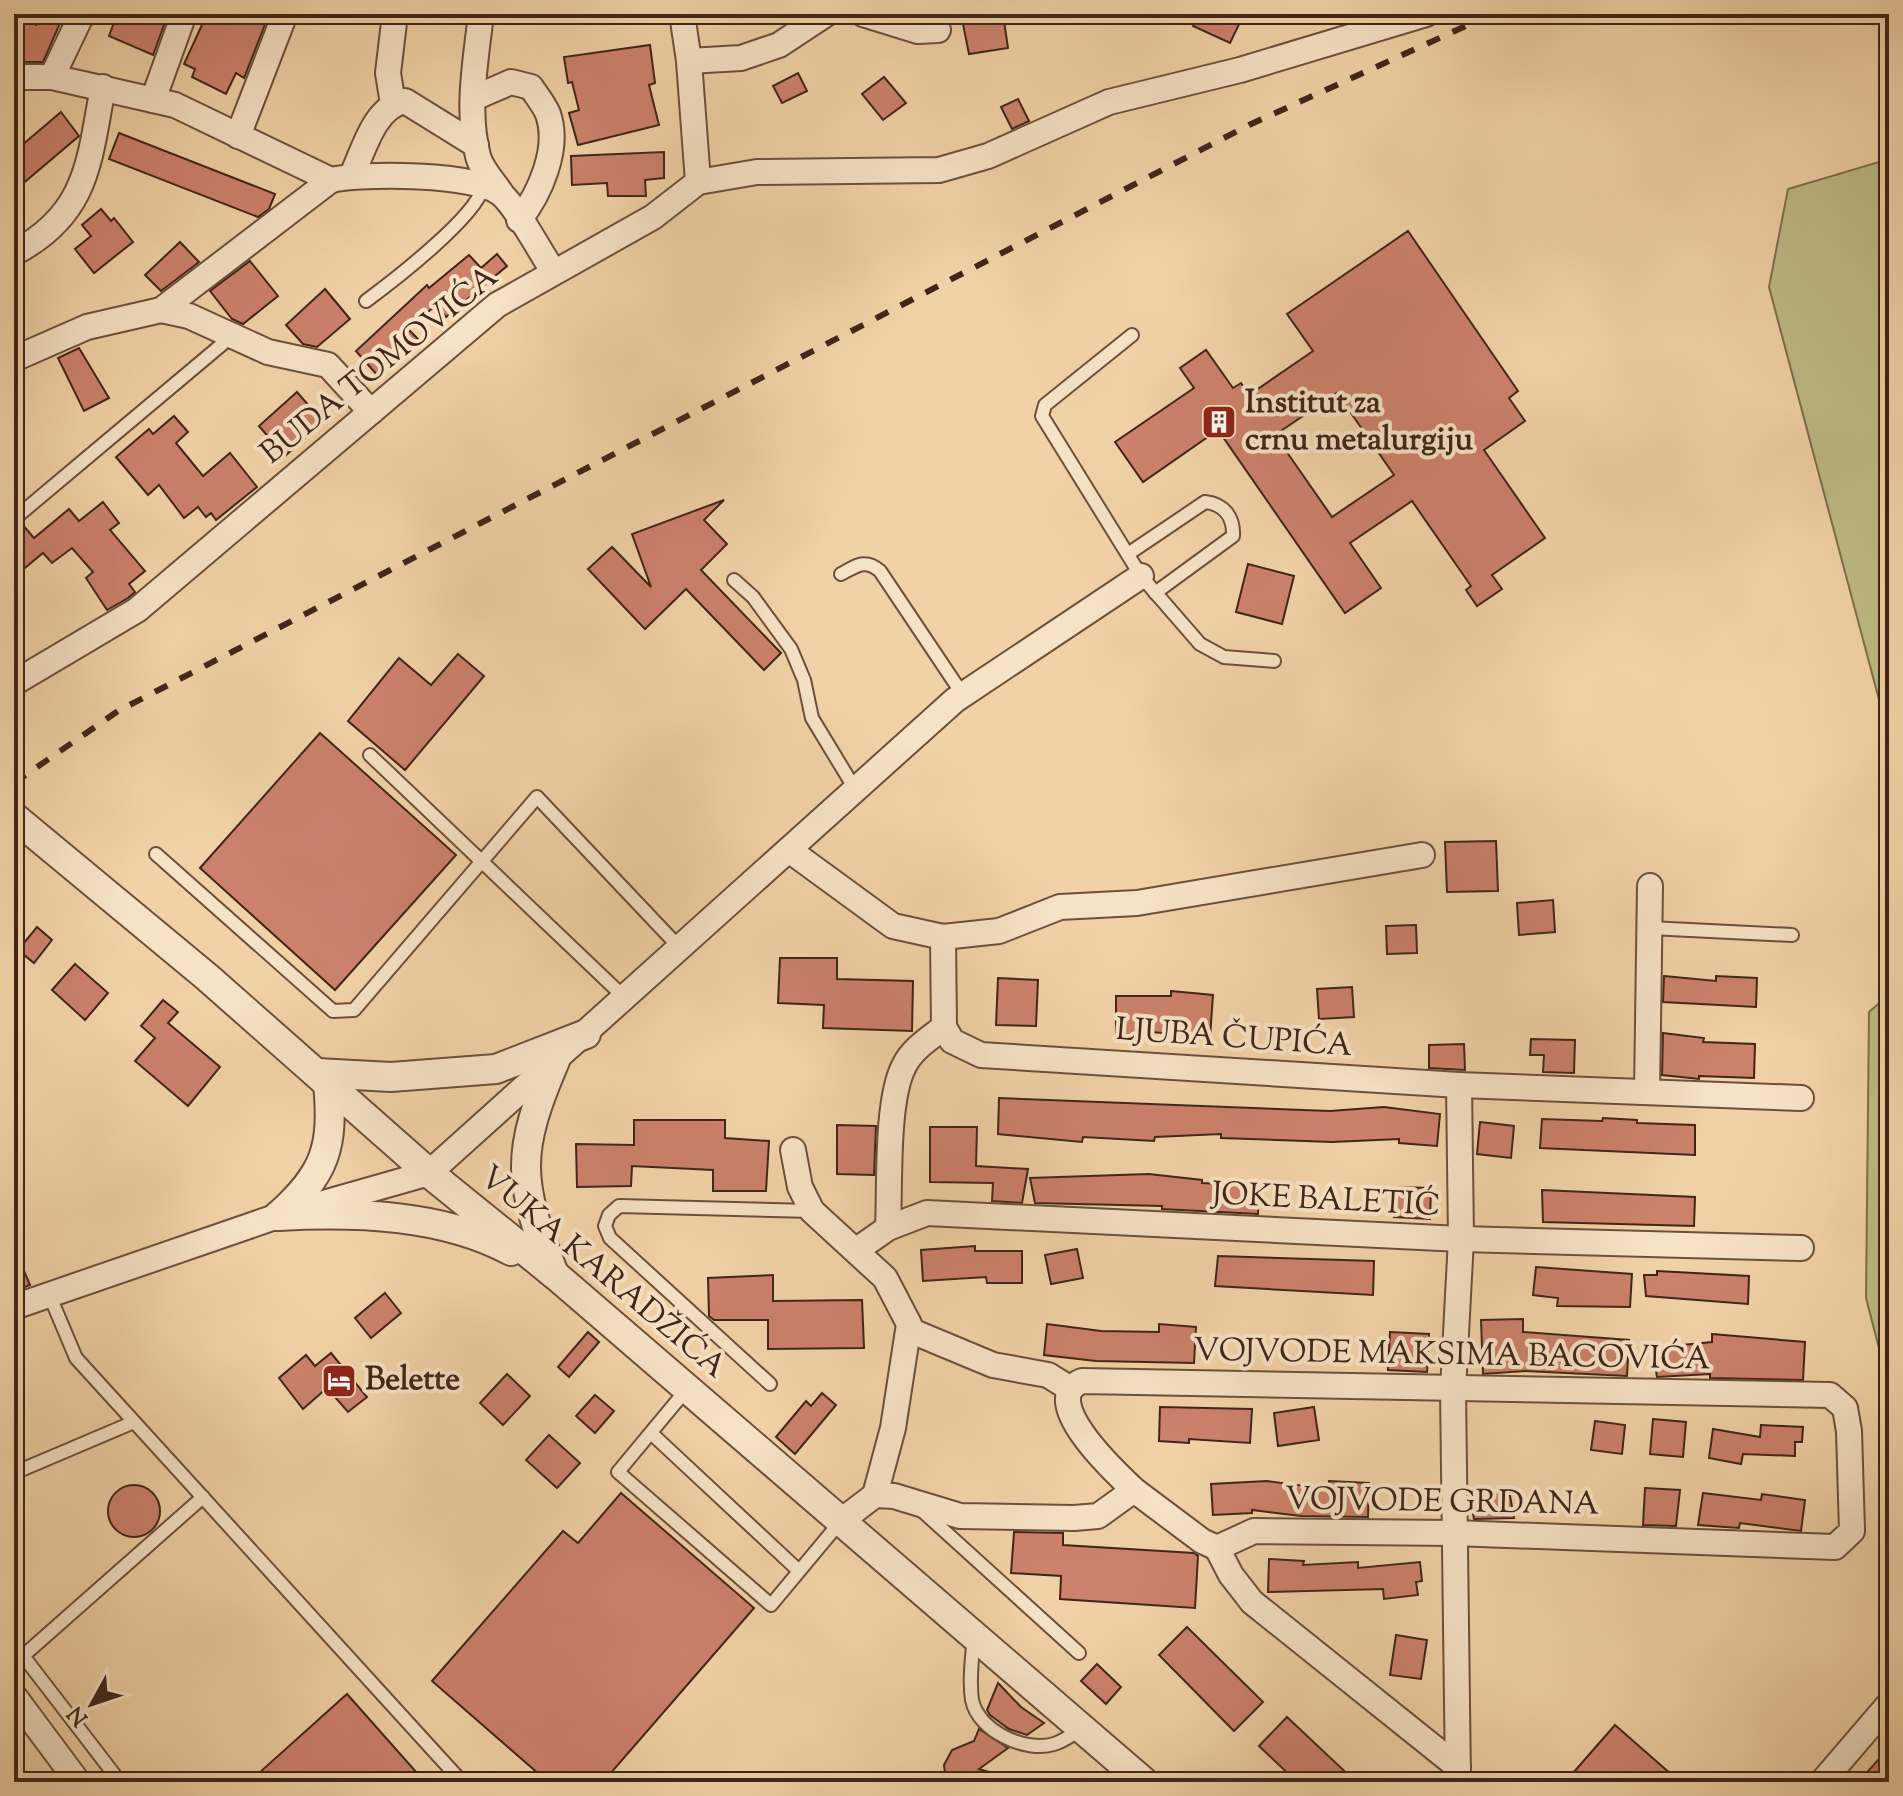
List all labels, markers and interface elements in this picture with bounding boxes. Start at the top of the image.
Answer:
street label: BUDA TOMOVIĆA [251,256,509,476]
place label: Institut za crnu metalurgiju [1245,381,1473,464]
building icon: Institut za crnu metalurgiju [1200,403,1238,441]
street label: LJUBA ČUPIĆA [1114,1008,1354,1070]
street label: VUKA KARADŽIĆA [468,1156,736,1390]
street label: JOKE BALETIĆ [1209,1172,1441,1230]
street label: VOJVODE MAKSIMA BACOVIĆA [1193,1328,1711,1384]
place label: Belette [365,1358,460,1404]
hotel icon: Belette [320,1362,358,1400]
street label: VOJVODE GRDANA [1284,1477,1600,1529]
north arrow [52,1664,132,1744]
text: N [61,1698,97,1732]

